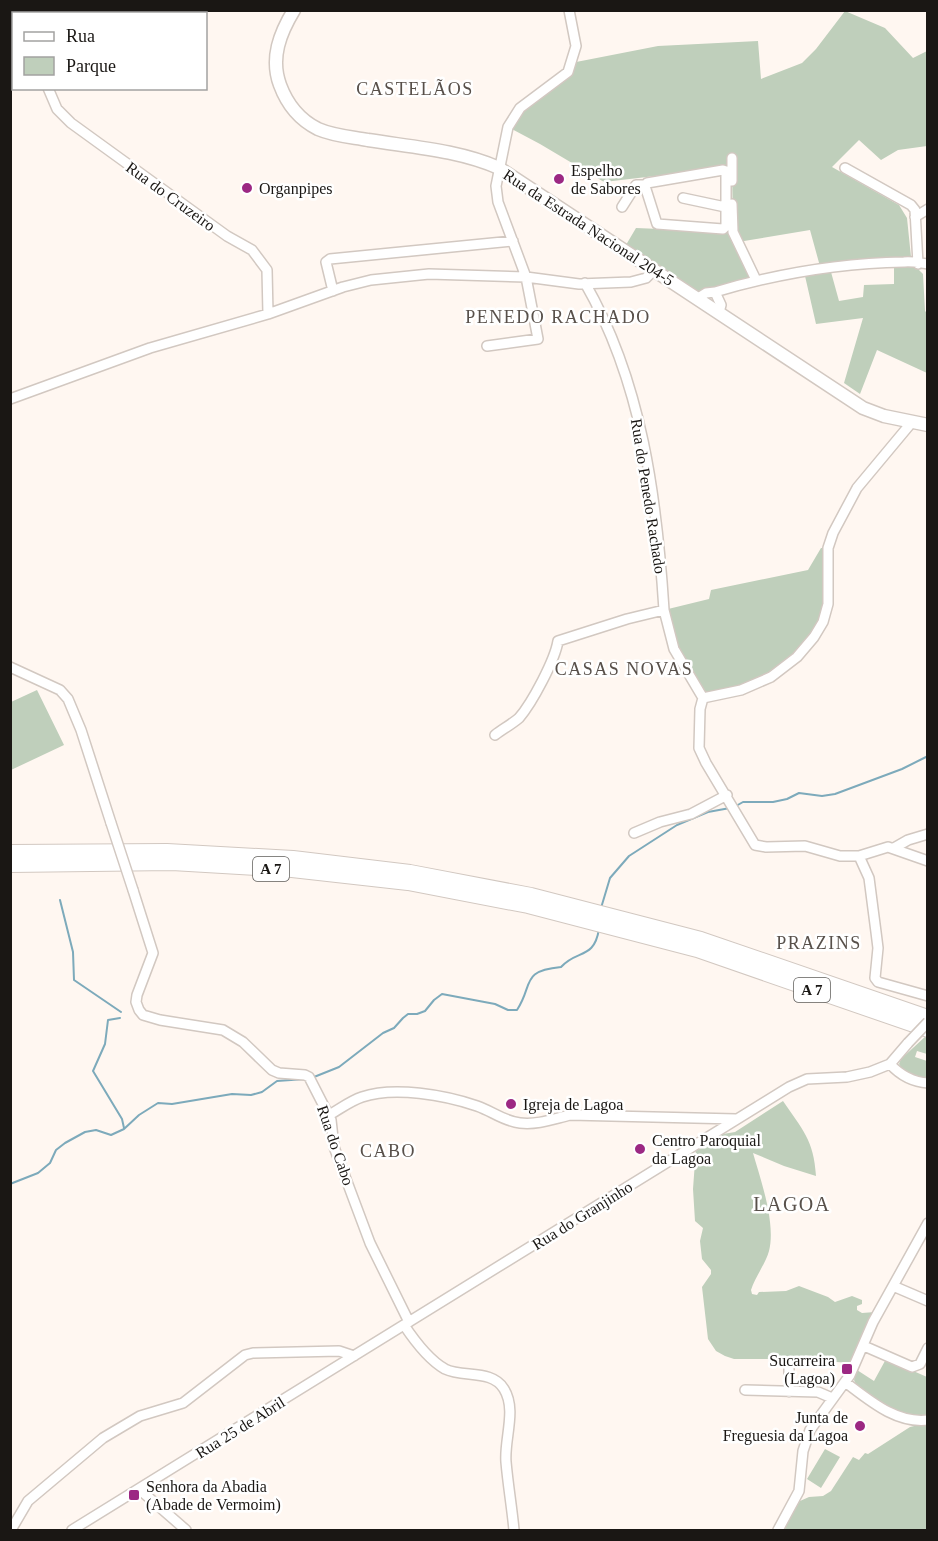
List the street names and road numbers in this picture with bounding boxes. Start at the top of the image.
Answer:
street label: Rua do Cruzeiro [123,158,218,234]
street label: Rua da Estrada Nacional 204-5 [500,166,677,289]
street label: Rua do Penedo Rachado [628,417,669,575]
road number: A 7 [253,857,289,881]
road number: A 7 [794,978,830,1002]
street label: Rua do Cabo [314,1103,357,1187]
street label: Rua do Granjinho [529,1178,636,1254]
street label: Rua 25 de Abril [193,1393,288,1462]

